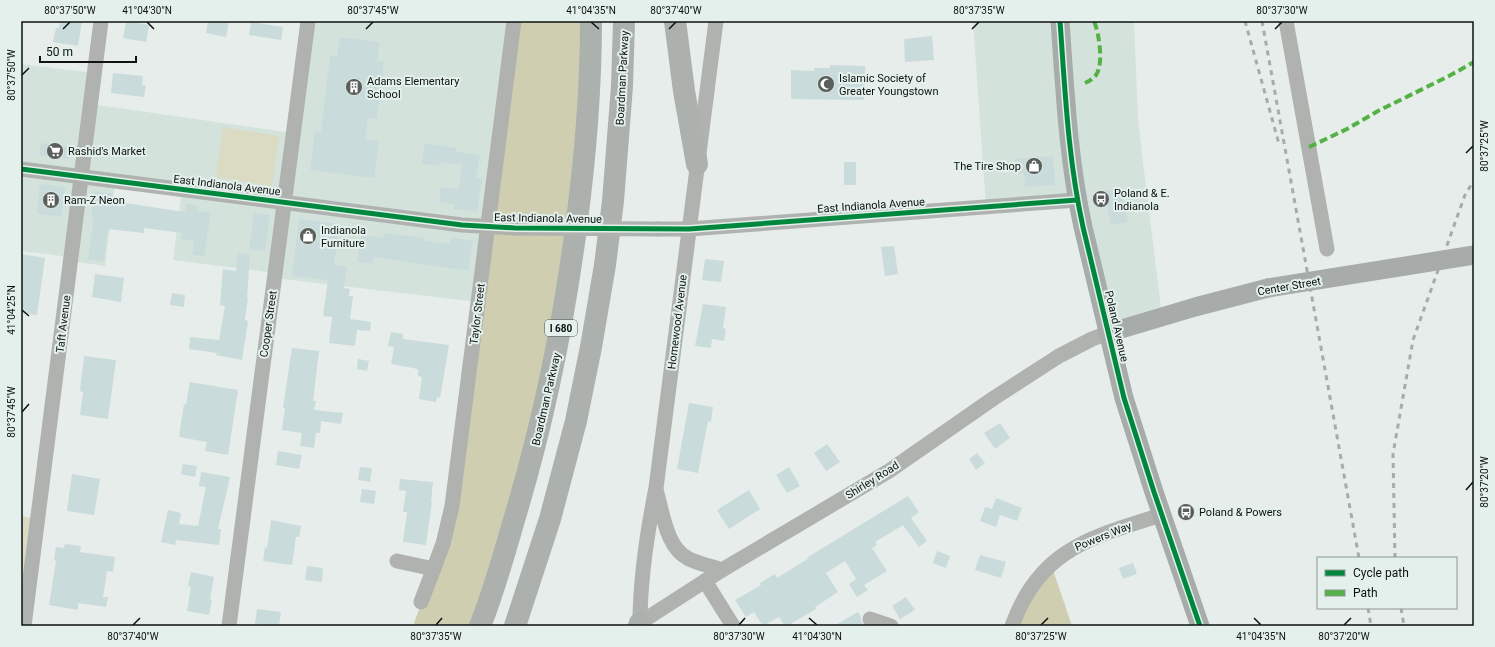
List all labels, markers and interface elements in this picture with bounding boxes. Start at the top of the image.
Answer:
text: 80°37'50"W [44,5,96,16]
text: 41°04'30"N [122,5,172,16]
text: 80°37'45"W [347,5,399,16]
text: 41°04'35"N [566,5,616,16]
text: 80°37'40"W [650,5,702,16]
text: 80°37'35"W [953,5,1005,16]
text: 80°37'30"W [1256,5,1308,16]
street label: Boardman Parkway [614,30,632,126]
scale bar [40,38,136,64]
text: 50 m [46,45,73,59]
text: 80°37'50"W [6,49,17,101]
place label: Islamic Society of Greater Youngstown [839,72,938,98]
mosque icon: Islamic Society of Greater Youngstown [816,74,836,94]
place label: Adams Elementary School [367,75,460,101]
building icon: Adams Elementary School [344,77,364,97]
text: 80°37'25"W [1479,120,1490,172]
supermarket icon: Rashid's Market [45,141,65,161]
place label: Rashid's Market [68,145,146,158]
shop icon: The Tire Shop [1024,156,1044,176]
place label: The Tire Shop [954,160,1021,173]
street label: East Indianola Avenue [173,172,281,199]
place label: Poland & E. Indianola [1114,187,1170,213]
bus stop icon: Poland & E. Indianola [1091,189,1111,209]
building icon: Ram-Z Neon [41,190,61,210]
place label: Ram-Z Neon [64,194,125,207]
street label: East Indianola Avenue [817,195,925,216]
street label: East Indianola Avenue [494,211,602,226]
place label: Indianola Furniture [321,224,366,250]
shop icon: Indianola Furniture [298,226,318,246]
street label: Homewood Avenue [665,274,690,370]
street label: Center Street [1256,274,1322,298]
street label: Taylor Street [467,282,488,345]
text: 41°04'25"N [6,285,17,335]
street label: Poland Avenue [1102,289,1131,363]
street label: Cooper Street [257,290,280,358]
street label: Taft Avenue [54,294,74,354]
road number: I 680 [545,320,577,336]
street label: Boardman Parkway [529,351,564,447]
text: 80°37'45"W [6,386,17,438]
text: 80°37'20"W [1479,456,1490,508]
street label: Shirley Road [843,459,901,502]
bus stop icon: Poland & Powers [1176,502,1196,522]
place label: Poland & Powers [1199,506,1282,519]
street label: Powers Way [1073,519,1134,554]
legend [1317,557,1457,609]
text: Cycle path [1353,566,1409,580]
text: Path [1353,586,1378,600]
text: 80°37'40"W [107,631,159,642]
text: 80°37'35"W [410,631,462,642]
text: 80°37'30"W [713,631,765,642]
text: 41°04'30"N [792,631,842,642]
text: 80°37'25"W [1015,631,1067,642]
text: 41°04'35"N [1236,631,1286,642]
text: 80°37'20"W [1318,631,1370,642]

